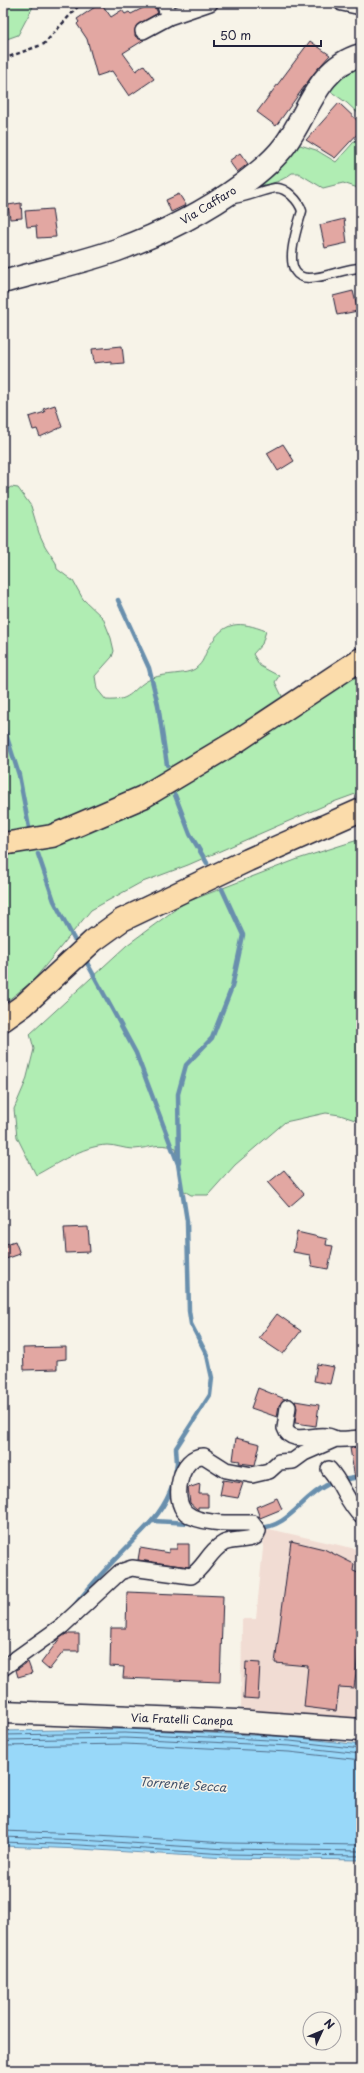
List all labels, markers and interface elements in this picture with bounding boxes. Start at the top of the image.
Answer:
scale bar [214,22,321,48]
text: 50 m [220,26,251,44]
street label: Via Caffaro [177,182,239,228]
street label: Via Fratelli Canepa [131,1709,234,1729]
water label: Torrente Secca [139,1772,228,1796]
north arrow [302,2011,342,2051]
text: N [320,2015,339,2033]

